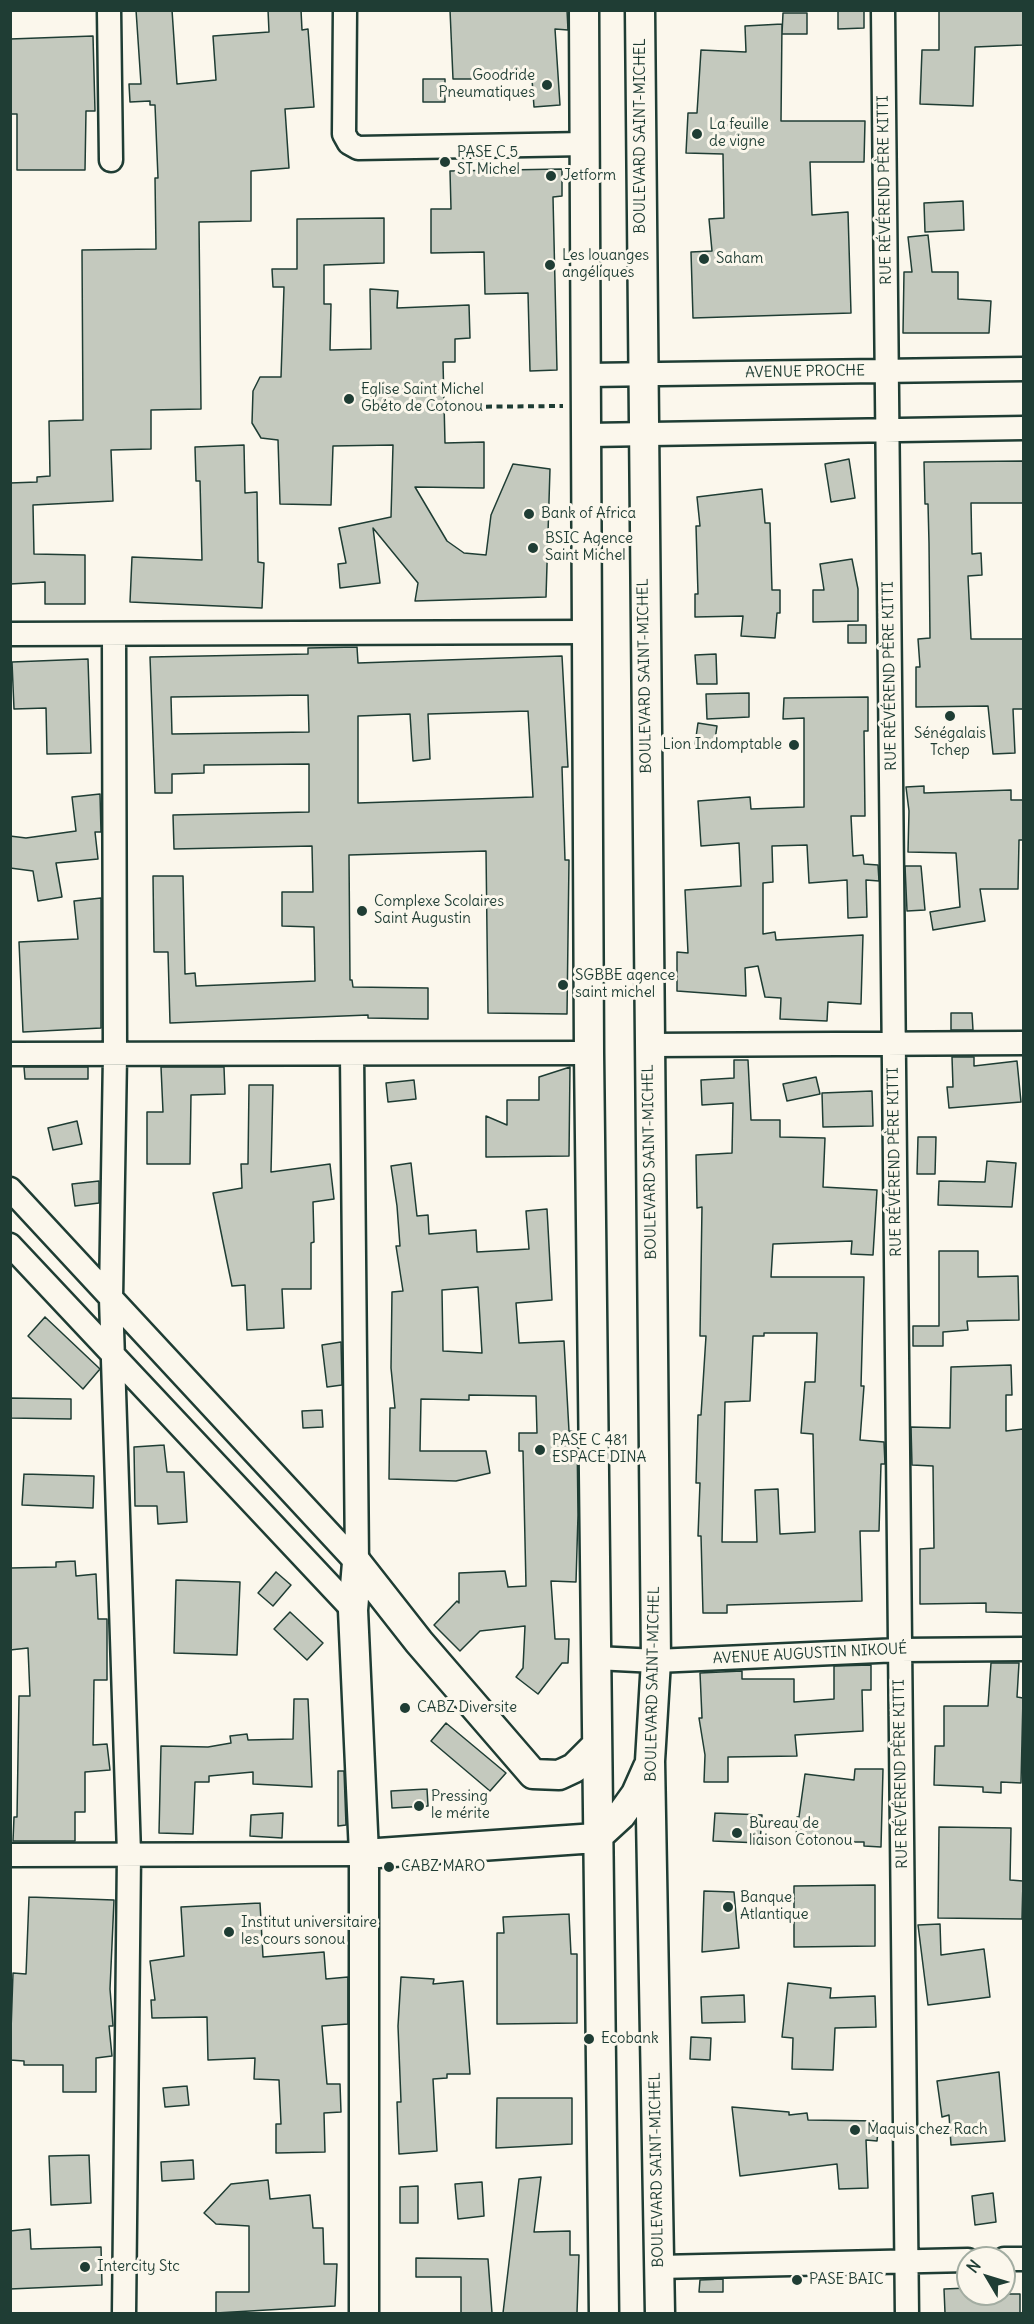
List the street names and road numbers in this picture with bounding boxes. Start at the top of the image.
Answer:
street label: BOULEVARD SAINT-MICHEL [632,38,650,234]
street label: RUE RÉVÉREND PÈRE KITTI [874,95,896,285]
street label: AVENUE PROCHE [745,362,865,382]
street label: BOULEVARD SAINT-MICHEL [634,578,656,774]
street label: RUE RÉVÉREND PÈRE KITTI [879,581,901,771]
street label: BOULEVARD SAINT-MICHEL [639,1064,661,1260]
street label: RUE RÉVÉREND PÈRE KITTI [884,1067,906,1257]
street label: BOULEVARD SAINT-MICHEL [642,1586,664,1782]
street label: AVENUE AUGUSTIN NIKOUÉ [712,1640,908,1668]
street label: RUE RÉVÉREND PÈRE KITTI [890,1679,912,1869]
street label: BOULEVARD SAINT-MICHEL [646,2072,668,2268]

